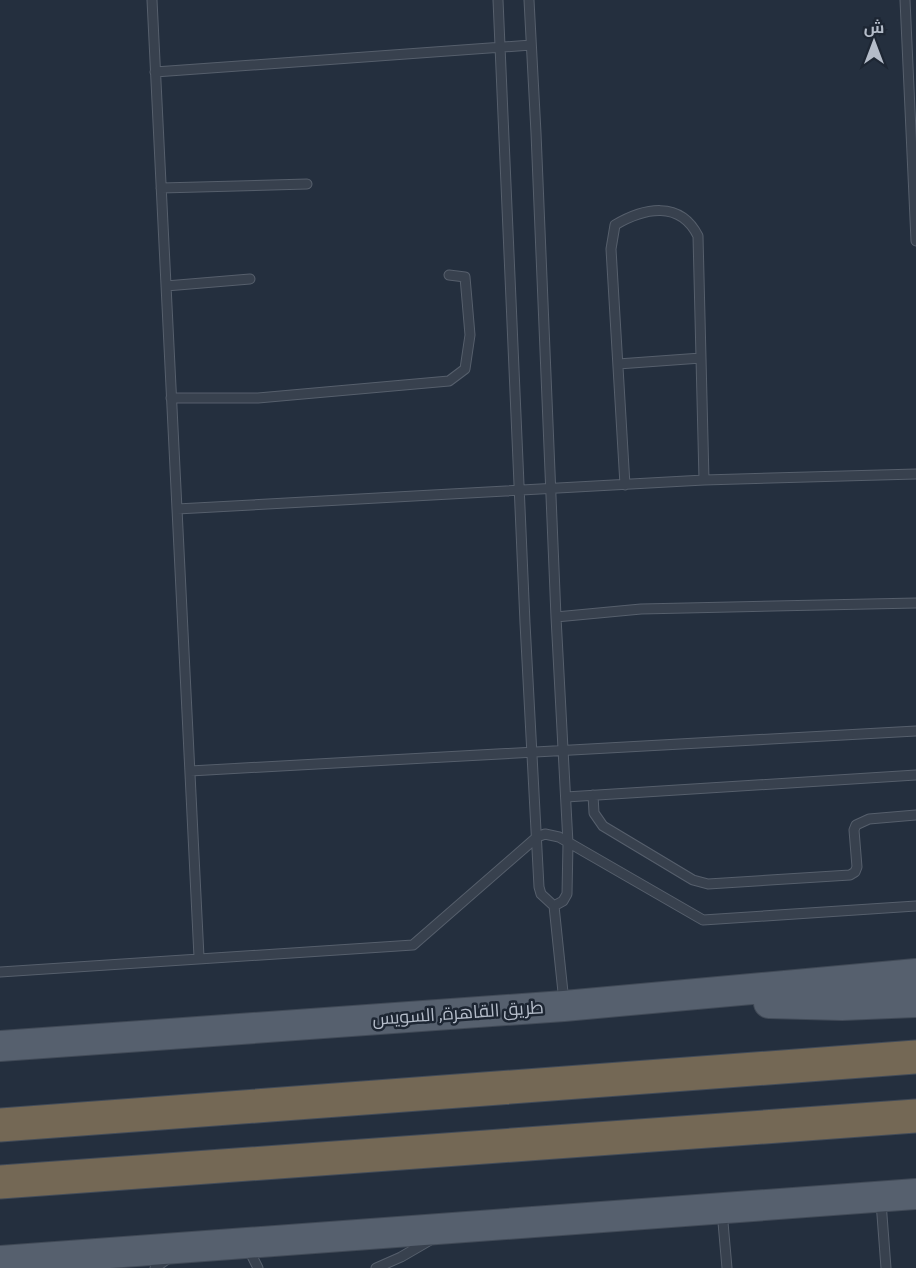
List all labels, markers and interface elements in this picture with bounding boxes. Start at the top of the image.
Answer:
north arrow [844,12,904,72]
text: ش [864,17,884,37]
street label: طريق القاهرة, السويس [371,995,545,1031]

